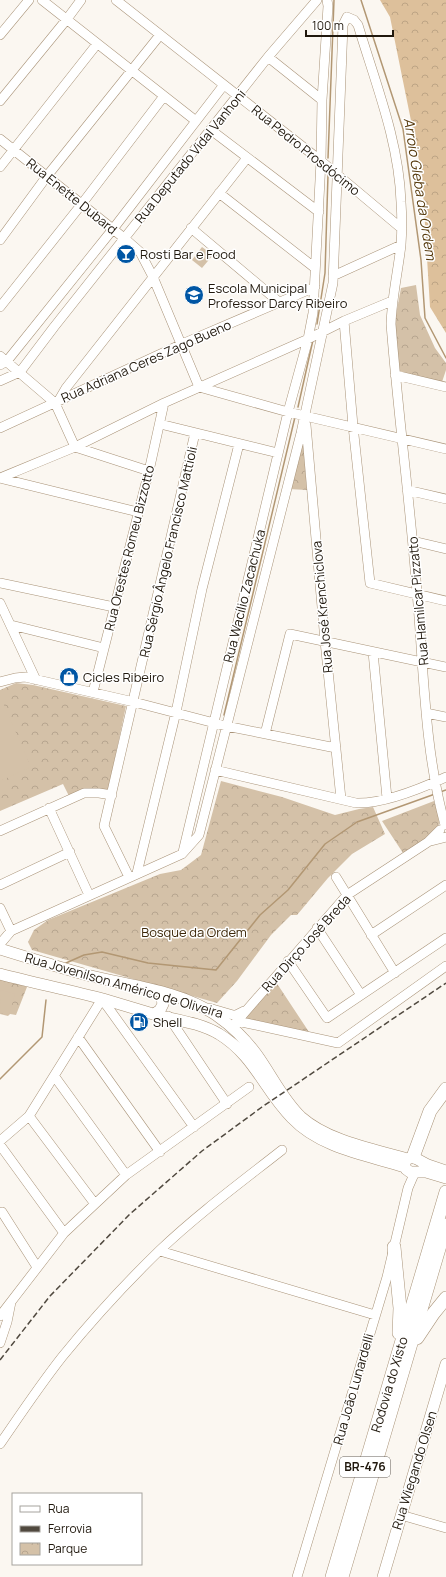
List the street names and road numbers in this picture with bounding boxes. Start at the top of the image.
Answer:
street label: Rua Deputado Vidal Vanhoni [130,85,250,227]
street label: Rua Pedro Prosdócimo [248,101,364,200]
street label: Rua Enette Dubard [23,154,121,238]
street label: Rua Adriana Ceres Zago Bueno [58,315,234,407]
street label: Rua Sérgio Ângelo Francisco Mattioli [135,445,201,659]
street label: Rua Orestes Romeu Bizzotto [100,463,158,633]
street label: Rua Wacílio Zacachuka [219,527,269,665]
street label: Rua Hamilcar Pizzatto [403,535,433,666]
street label: Rua José Krenchiclova [307,540,337,674]
street label: Rua Dirço José Breda [257,891,355,995]
street label: Rua Jovenilson Américo de Oliveira [23,948,225,1022]
street label: Rua João Lunardelli [328,1331,378,1447]
street label: Rodovia do Xisto [366,1334,412,1434]
street label: Rua Wiegando Olsen [387,1408,441,1532]
road number: BR-476 [340,1457,390,1477]

